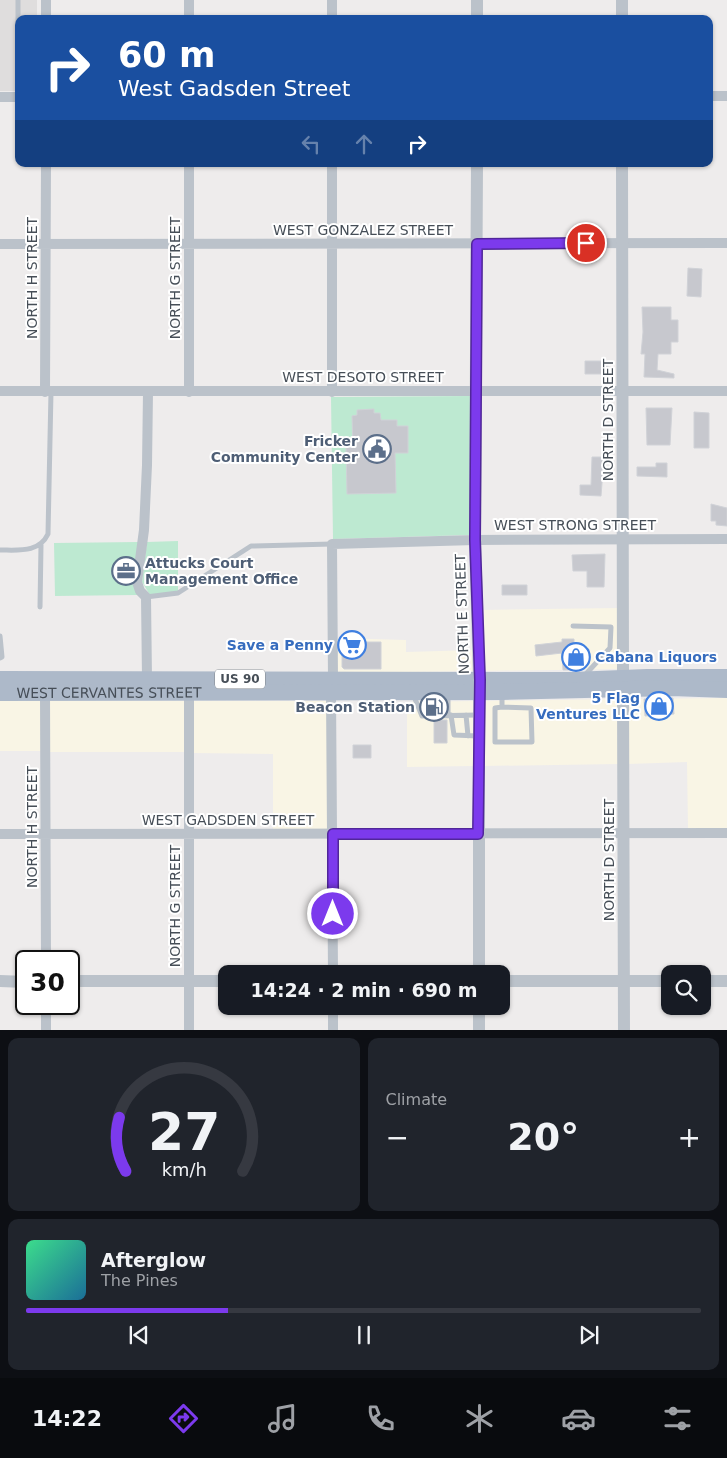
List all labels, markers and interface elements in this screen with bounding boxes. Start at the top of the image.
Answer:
icon: right [35,35,100,100]
text: 60 m [118,35,215,75]
text: West Gadsden Street [118,76,350,101]
icon: left [297,130,325,158]
icon: ahead [350,130,378,158]
icon: right [403,130,431,158]
street label: NORTH H STREET [24,216,40,339]
street label: NORTH G STREET [167,216,183,339]
street label: WEST GONZALEZ STREET [273,222,454,238]
pin [565,222,607,264]
icon: arrive [572,229,600,257]
street label: NORTH D STREET [600,358,616,481]
street label: WEST DESOTO STREET [282,369,444,385]
place label: Fricker Community Center [211,433,358,465]
public building icon: Fricker Community Center [362,434,392,464]
street label: WEST STRONG STREET [494,517,656,533]
street label: NORTH E STREET [452,553,472,674]
place label: Attucks Court Management Office [145,555,298,587]
office icon: Attucks Court Management Office [111,556,141,586]
supermarket icon: Save a Penny [337,630,367,660]
place label: Save a Penny [227,637,333,653]
shop icon: Cabana Liquors [561,642,591,672]
place label: Cabana Liquors [595,649,717,665]
road number: US 90 [215,670,265,689]
street label: WEST CERVANTES STREET [16,685,202,701]
place label: 5 Flag Ventures LLC [536,690,640,722]
shop icon: 5 Flag Ventures LLC [644,691,674,721]
fuel station icon: Beacon Station [419,692,449,722]
place label: Beacon Station [295,699,415,715]
street label: NORTH H STREET [24,765,40,888]
street label: NORTH D STREET [601,798,617,921]
street label: WEST GADSDEN STREET [142,812,315,828]
street label: NORTH G STREET [167,844,183,967]
position arrow [306,887,358,939]
speed limit sign: 30 [15,950,80,1015]
map controls [661,965,711,1015]
button: search [661,965,711,1015]
text: 14:24 · 2 min · 690 m [250,979,478,1001]
text: Climate [386,1090,447,1109]
text: 27 [148,1102,220,1162]
text: 20° [507,1115,579,1159]
text: − [386,1121,409,1154]
text: + [678,1121,701,1154]
text: km/h [161,1159,206,1180]
text: Afterglow [101,1249,206,1271]
text: The Pines [101,1271,178,1290]
icon: previous [125,1321,153,1349]
icon: pause [350,1321,378,1349]
icon: next [575,1321,603,1349]
icon: directions [166,1401,201,1436]
icon: music [265,1401,300,1436]
icon: phone [363,1401,398,1436]
icon: climate [462,1401,497,1436]
icon: car [561,1401,596,1436]
icon: filters [660,1401,695,1436]
text: 14:22 [32,1406,102,1431]

